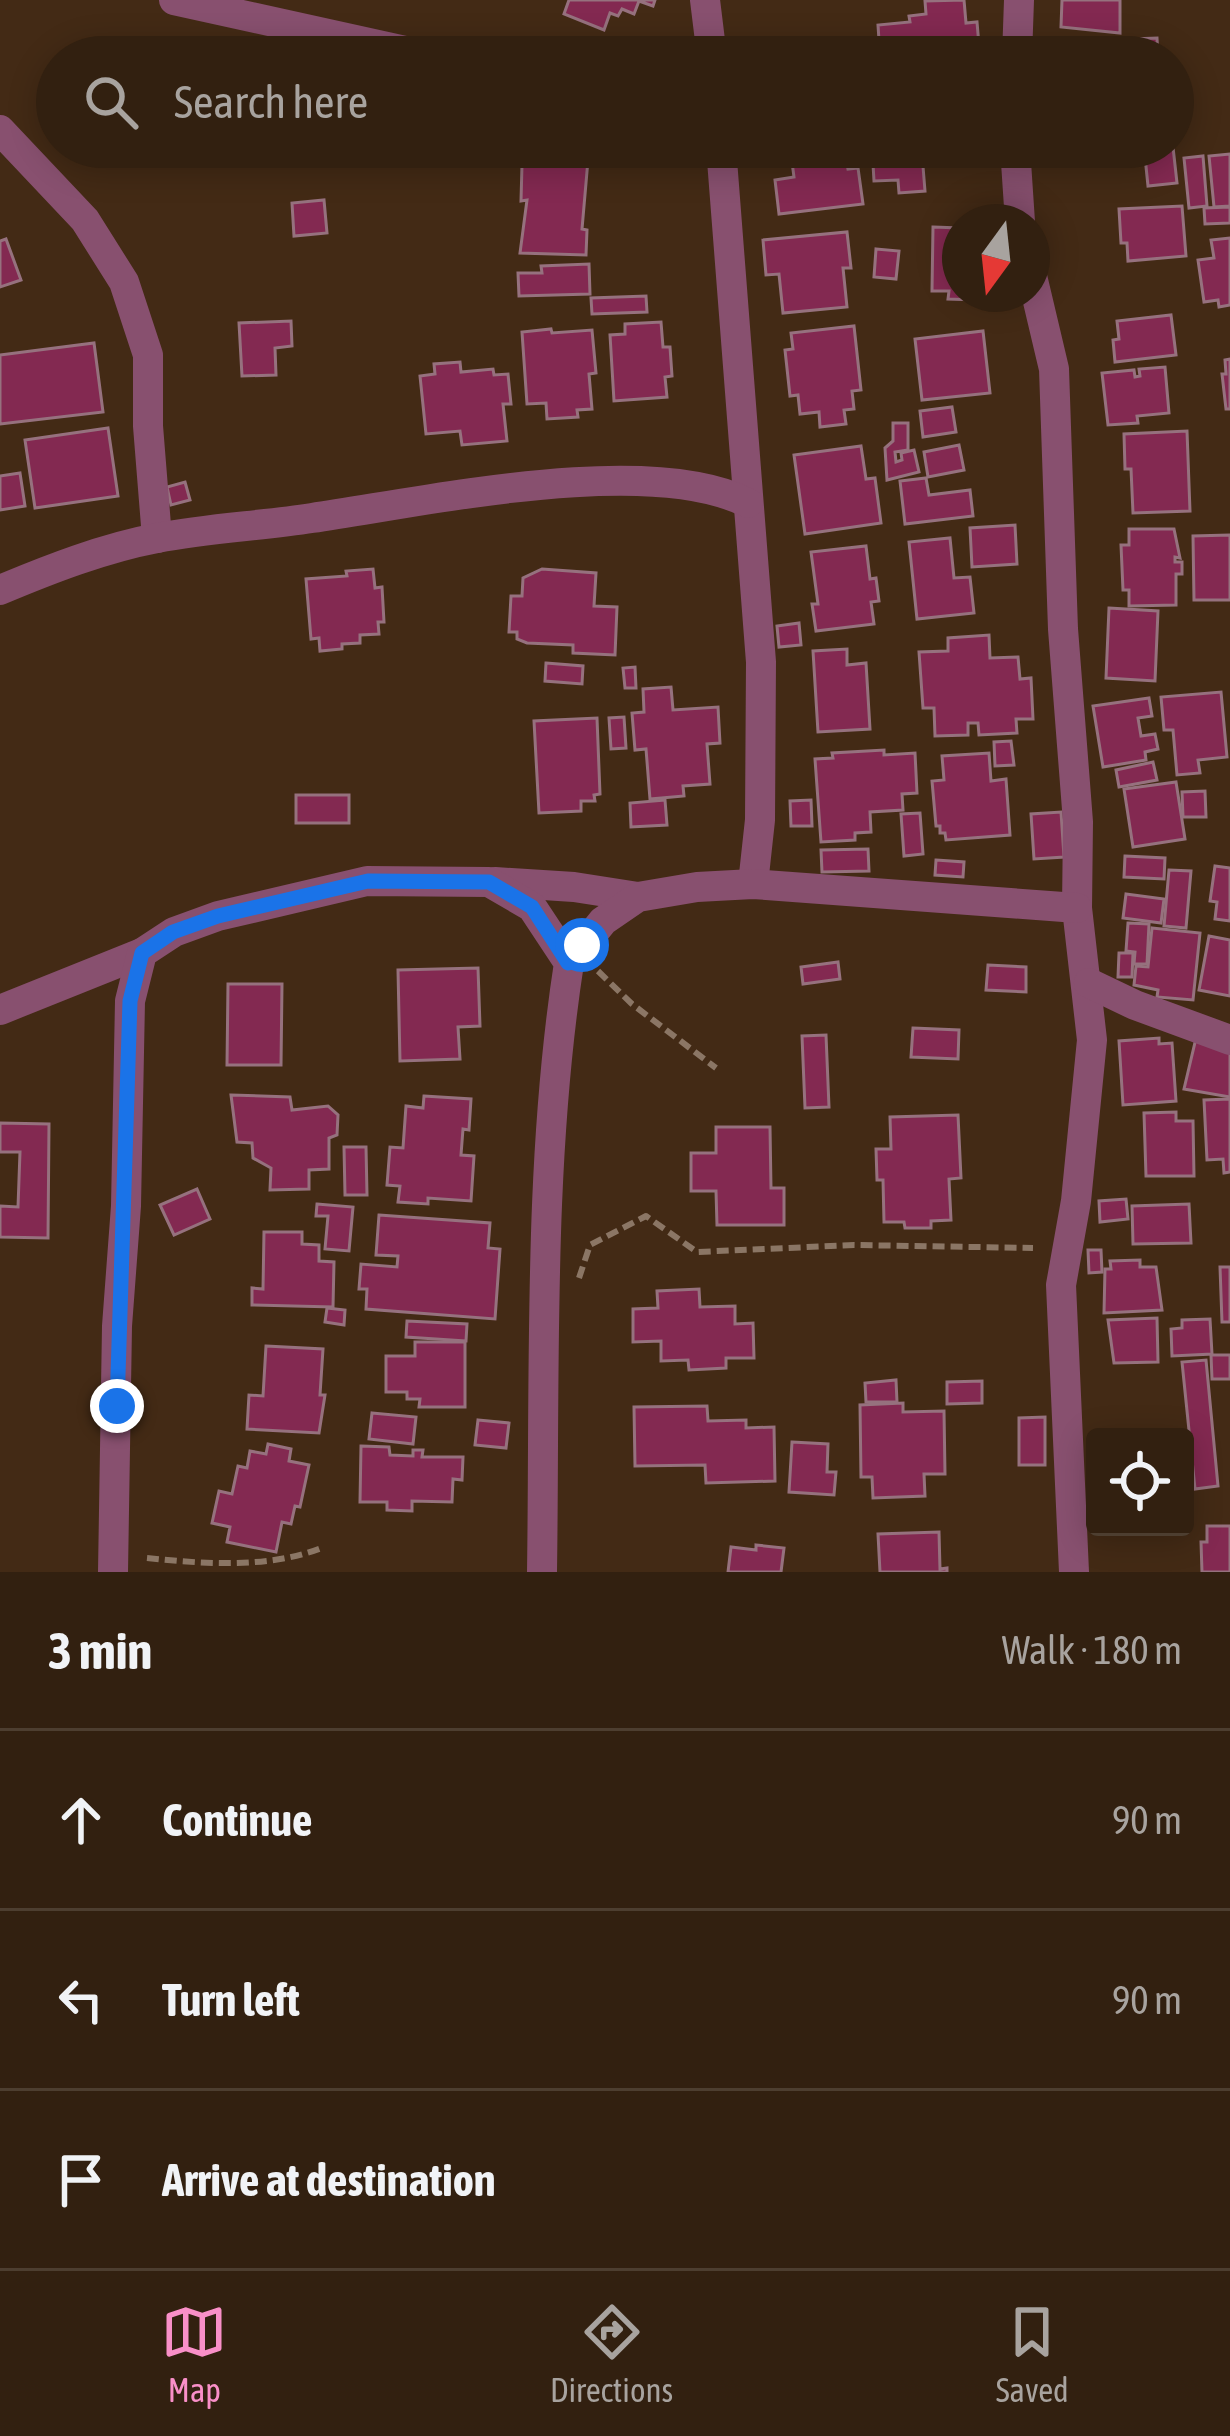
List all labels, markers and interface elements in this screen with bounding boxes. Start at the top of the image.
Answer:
search box [36,36,1194,168]
icon: search [78,69,144,135]
text: Search here [174,76,368,128]
north arrow [942,204,1050,312]
route start [555,918,609,972]
route end [90,1379,144,1433]
map controls [1086,1428,1194,1536]
button: locate [1086,1428,1194,1536]
text: 3 min [48,1621,152,1680]
text: Walk · 180 m [1002,1628,1182,1672]
icon: ahead [48,1787,114,1853]
text: Continue [162,1794,313,1846]
text: 90 m [1112,1798,1182,1842]
icon: left [48,1967,114,2033]
text: Turn left [162,1974,300,2026]
text: 90 m [1112,1978,1182,2022]
icon: arrive [48,2147,114,2213]
text: Arrive at destination [162,2154,496,2206]
tab: Map [161,2299,227,2409]
tab: Directions [550,2299,673,2409]
tab: Saved [996,2299,1069,2409]

